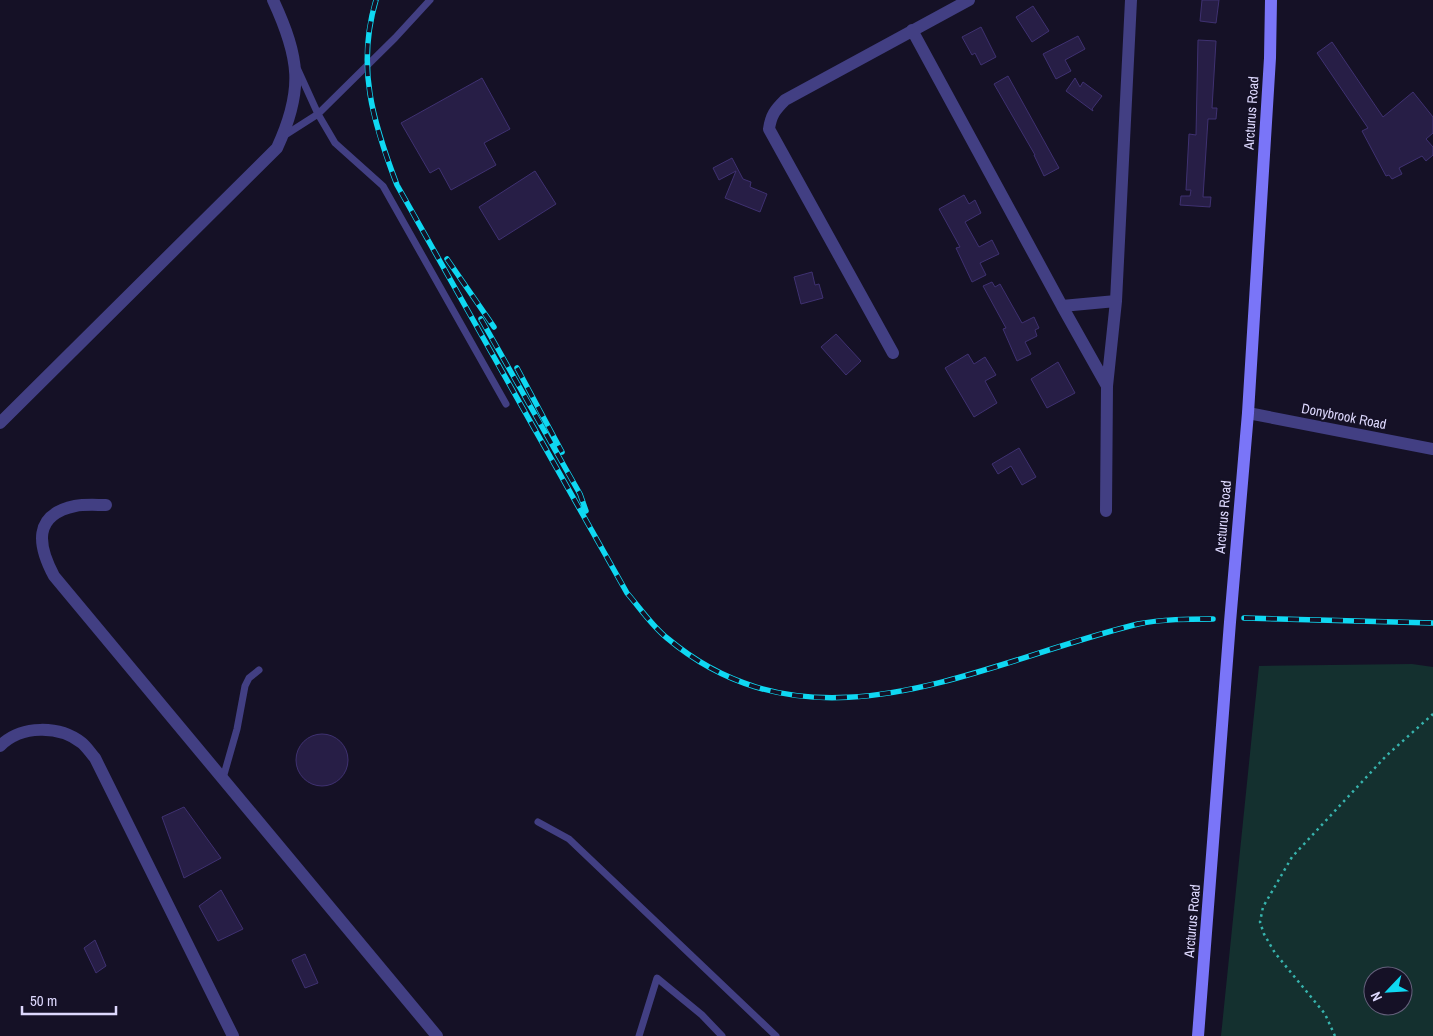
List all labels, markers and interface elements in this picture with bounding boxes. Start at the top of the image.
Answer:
street label: Arcturus Road [1239,76,1263,151]
street label: Donybrook Road [1300,399,1388,433]
street label: Arcturus Road [1211,480,1235,555]
street label: Arcturus Road [1180,884,1204,959]
north arrow [1363,966,1413,1016]
scale bar [22,984,116,1016]
text: N [1366,989,1386,1004]
text: 50 m [30,990,57,1011]

